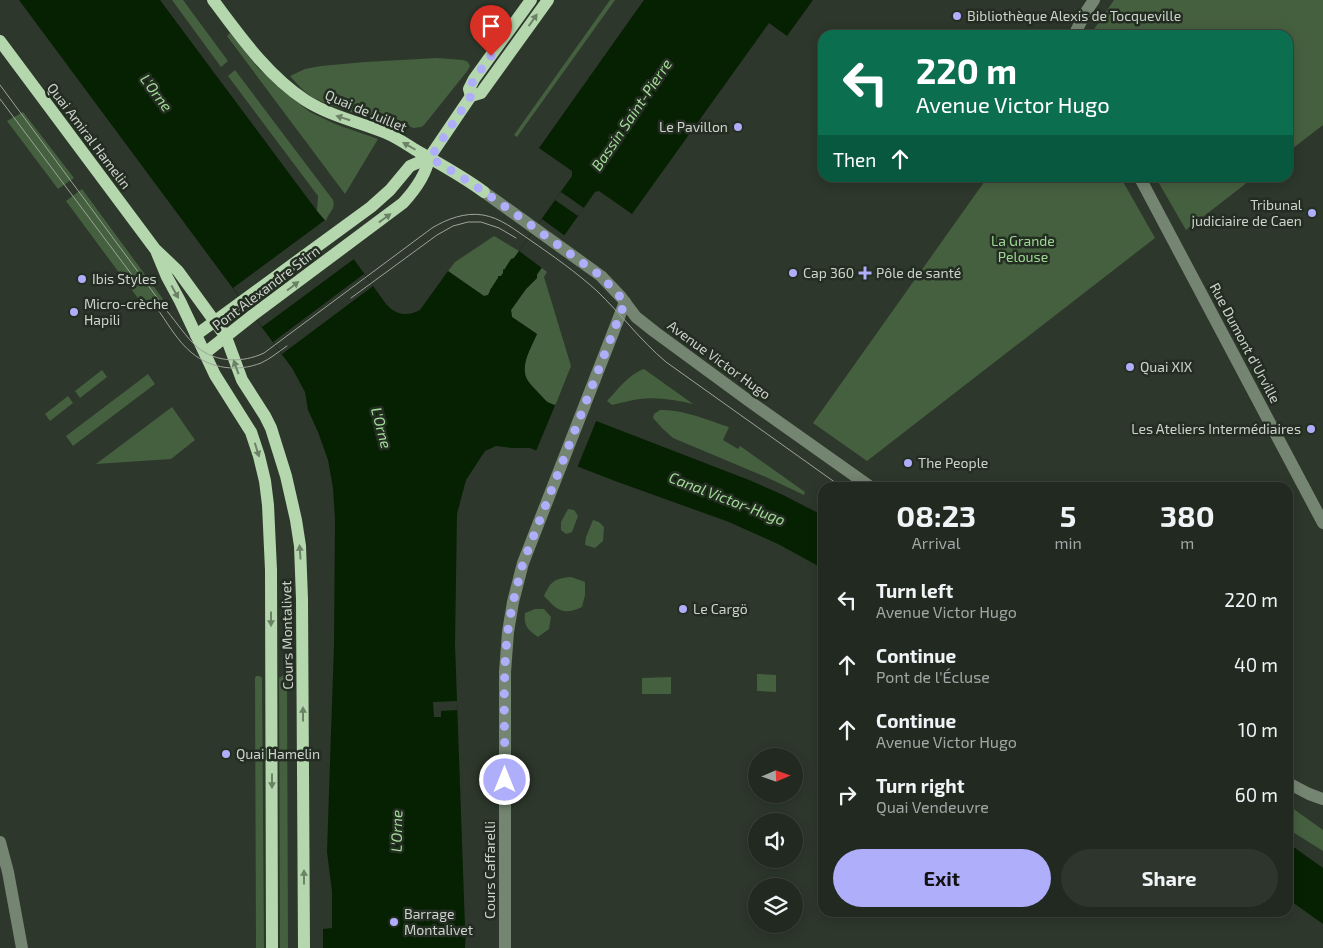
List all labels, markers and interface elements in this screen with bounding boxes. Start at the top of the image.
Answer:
pin [470,5,512,56]
place label: Bibliothèque Alexis de Tocqueville [967,7,1181,24]
marker: Bibliothèque Alexis de Tocqueville [951,10,963,22]
icon: arrive [477,12,505,40]
one-way arrow [528,14,538,27]
text: 220 m [916,49,1017,91]
icon: left [833,50,898,115]
water label: Bassin Saint-Pierre [587,55,675,174]
water label: L'Orne [137,70,177,115]
street label: Quai Amiral Hamelin [44,79,135,192]
street label: Quai de Juillet [323,86,410,135]
text: Avenue Victor Hugo [916,91,1110,117]
one-way arrow [335,113,350,121]
place label: Le Pavillon [659,118,728,135]
marker: Le Pavillon [732,121,744,133]
one-way arrow [402,142,416,150]
icon: ahead [886,145,914,173]
text: Then [833,148,876,171]
place label: Tribunal judiciaire de Caen [1191,196,1303,229]
marker: Tribunal judiciaire de Caen [1306,207,1318,219]
one-way arrow [378,213,391,223]
park label: La Grande Pelouse [991,232,1055,265]
street label: Pont Alexandre Stirn [209,242,323,334]
place label: Cap 360 [803,264,854,281]
place label: Pôle de santé [876,264,961,281]
marker: Pôle de santé [858,266,872,280]
marker: Cap 360 [787,267,799,279]
place label: Ibis Styles [92,270,157,287]
marker: Ibis Styles [76,273,88,285]
street label: Rue Dumont d'Urville [1206,280,1284,406]
one-way arrow [286,281,299,291]
one-way arrow [171,285,180,299]
place label: Micro-crèche Hapili [84,295,169,328]
marker: Micro-crèche Hapili [68,306,80,318]
street label: Avenue Victor Hugo [664,316,774,403]
place label: Quai XIX [1140,358,1193,375]
one-way arrow [232,359,240,374]
marker: Quai XIX [1124,361,1136,373]
water label: L'Orne [368,405,396,450]
place label: Les Ateliers Intermédiaires [1131,420,1301,437]
marker: Les Ateliers Intermédiaires [1305,423,1317,435]
one-way arrow [253,443,261,458]
place label: The People [918,454,988,471]
marker: The People [902,457,914,469]
water label: Canal Victor-Hugo [667,468,788,529]
text: 08:23 [896,497,976,533]
text: 5 [1060,497,1076,533]
text: 380 [1160,497,1215,533]
text: Arrival [912,533,961,552]
text: min [1054,533,1082,552]
text: m [1180,533,1194,552]
one-way arrow [295,544,303,560]
text: Turn left [876,579,953,602]
street label: Cours Montalivet [277,580,296,690]
icon: left [833,586,861,614]
text: 220 m [1224,588,1278,611]
place label: Le Cargö [693,600,748,617]
text: Avenue Victor Hugo [876,602,1017,621]
marker: Le Cargö [677,603,689,615]
one-way arrow [267,611,275,627]
text: Continue [876,644,956,667]
icon: ahead [833,651,861,679]
text: 40 m [1234,653,1278,676]
text: Pont de l'Écluse [876,667,990,686]
one-way arrow [299,706,307,722]
text: Continue [876,709,956,732]
icon: ahead [833,716,861,744]
text: 10 m [1238,718,1278,741]
text: Avenue Victor Hugo [876,732,1017,751]
place label: Quai Hamelin [236,745,320,762]
marker: Quai Hamelin [220,748,232,760]
north arrow [748,748,802,802]
map controls [748,748,803,933]
position arrow [478,753,530,805]
one-way arrow [268,773,276,789]
text: Turn right [876,774,964,797]
icon: right [833,781,861,809]
text: 60 m [1235,783,1278,806]
text: Quai Vendeuvre [876,797,989,816]
water label: L'Orne [387,810,405,852]
button: sound [748,813,803,868]
street label: Cours Caffarelli [481,821,498,919]
button: Exit [833,849,1051,907]
button: Share [1061,849,1278,907]
one-way arrow [300,868,308,884]
button: layers [748,878,803,933]
place label: Barrage Montalivet [404,905,473,938]
marker: Barrage Montalivet [388,916,400,928]

